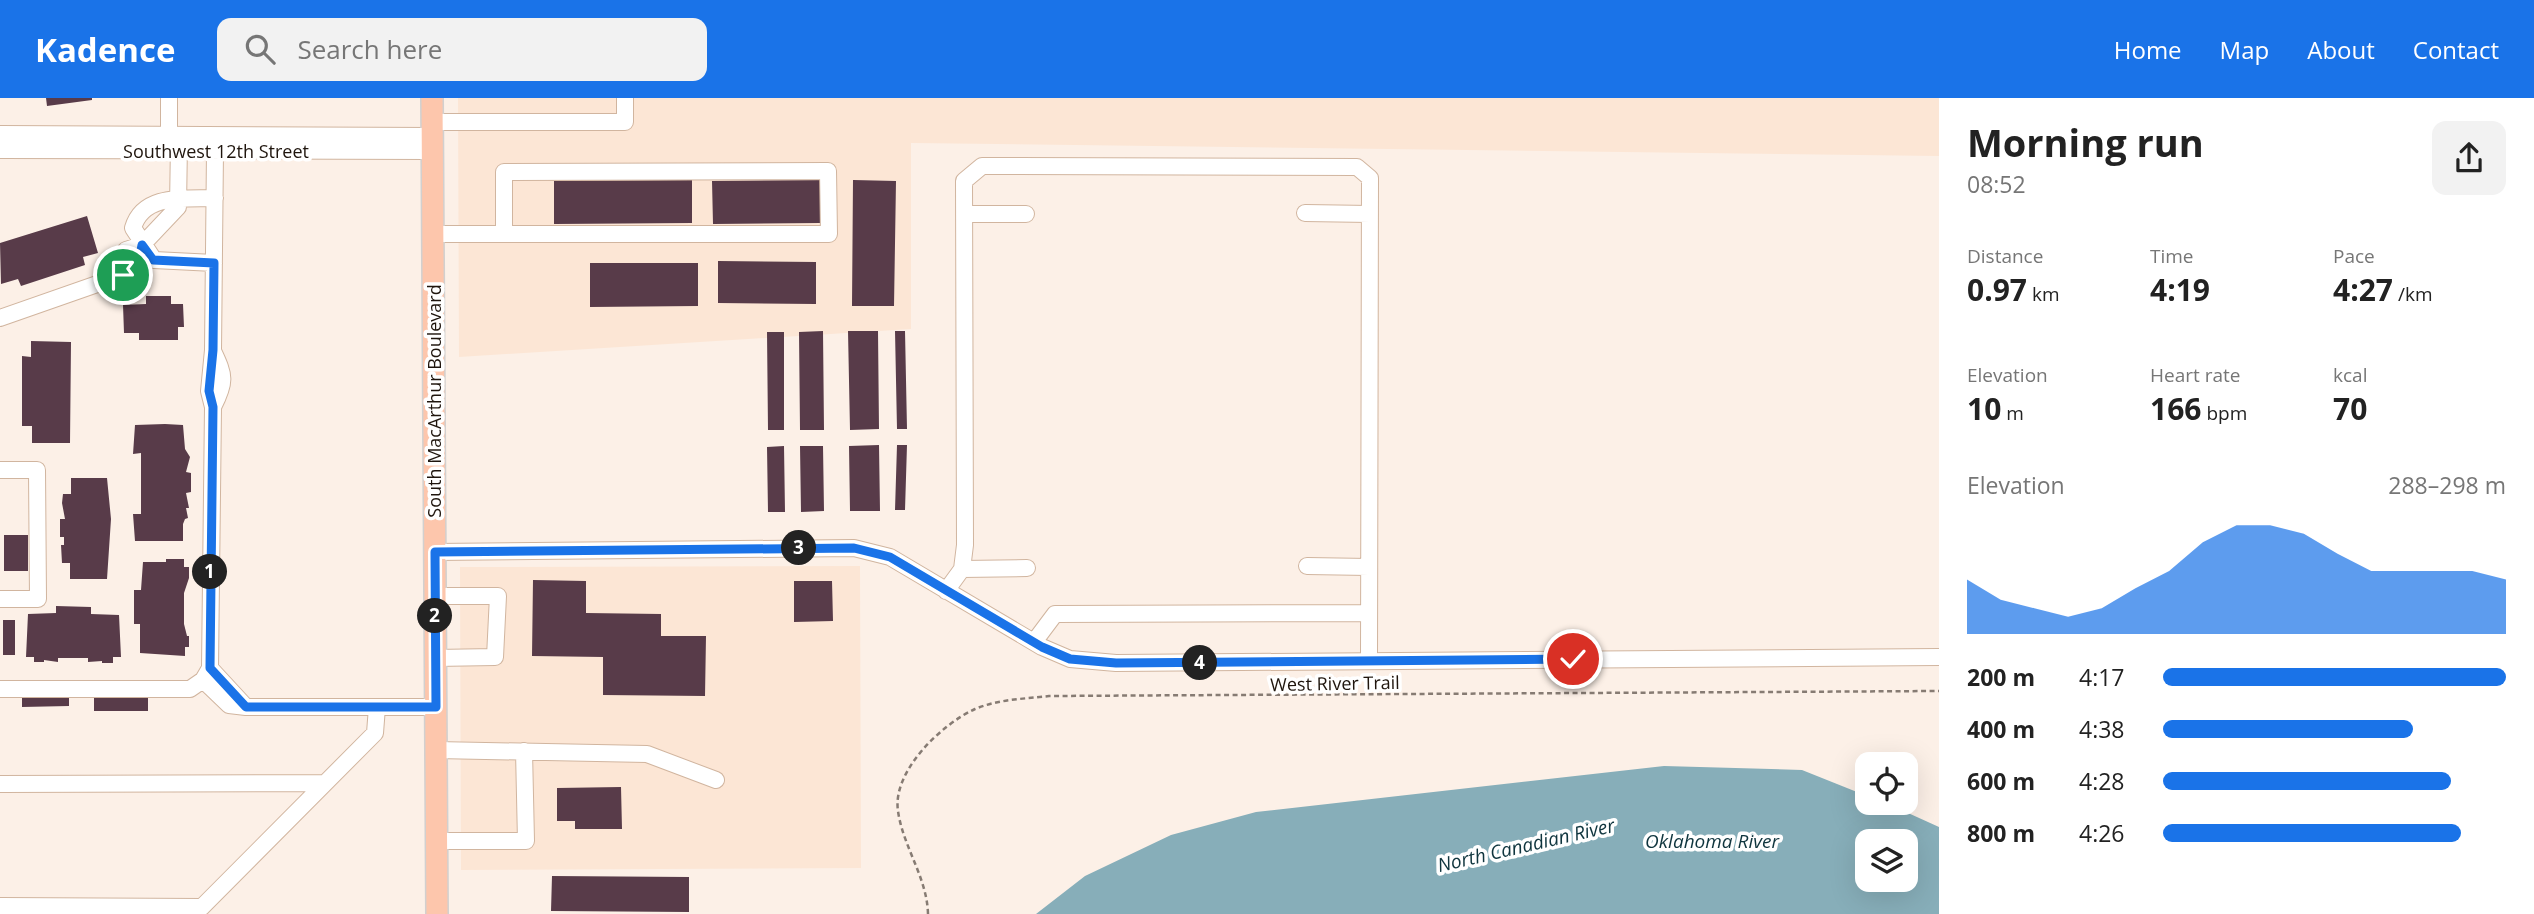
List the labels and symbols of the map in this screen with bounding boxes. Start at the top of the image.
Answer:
street label: Southwest 12th Street [123,139,309,163]
pin [93,245,153,305]
street label: South MacArthur Boulevard [422,284,446,518]
pin: 3 [782,531,816,566]
pin: 1 [192,554,228,589]
pin: 2 [418,598,452,634]
pin [1543,629,1603,689]
pin: 4 [1182,646,1218,680]
street label: West River Trail [1270,670,1400,696]
water label: North Canadian River [1435,812,1619,878]
water label: Oklahoma River [1645,828,1780,854]

